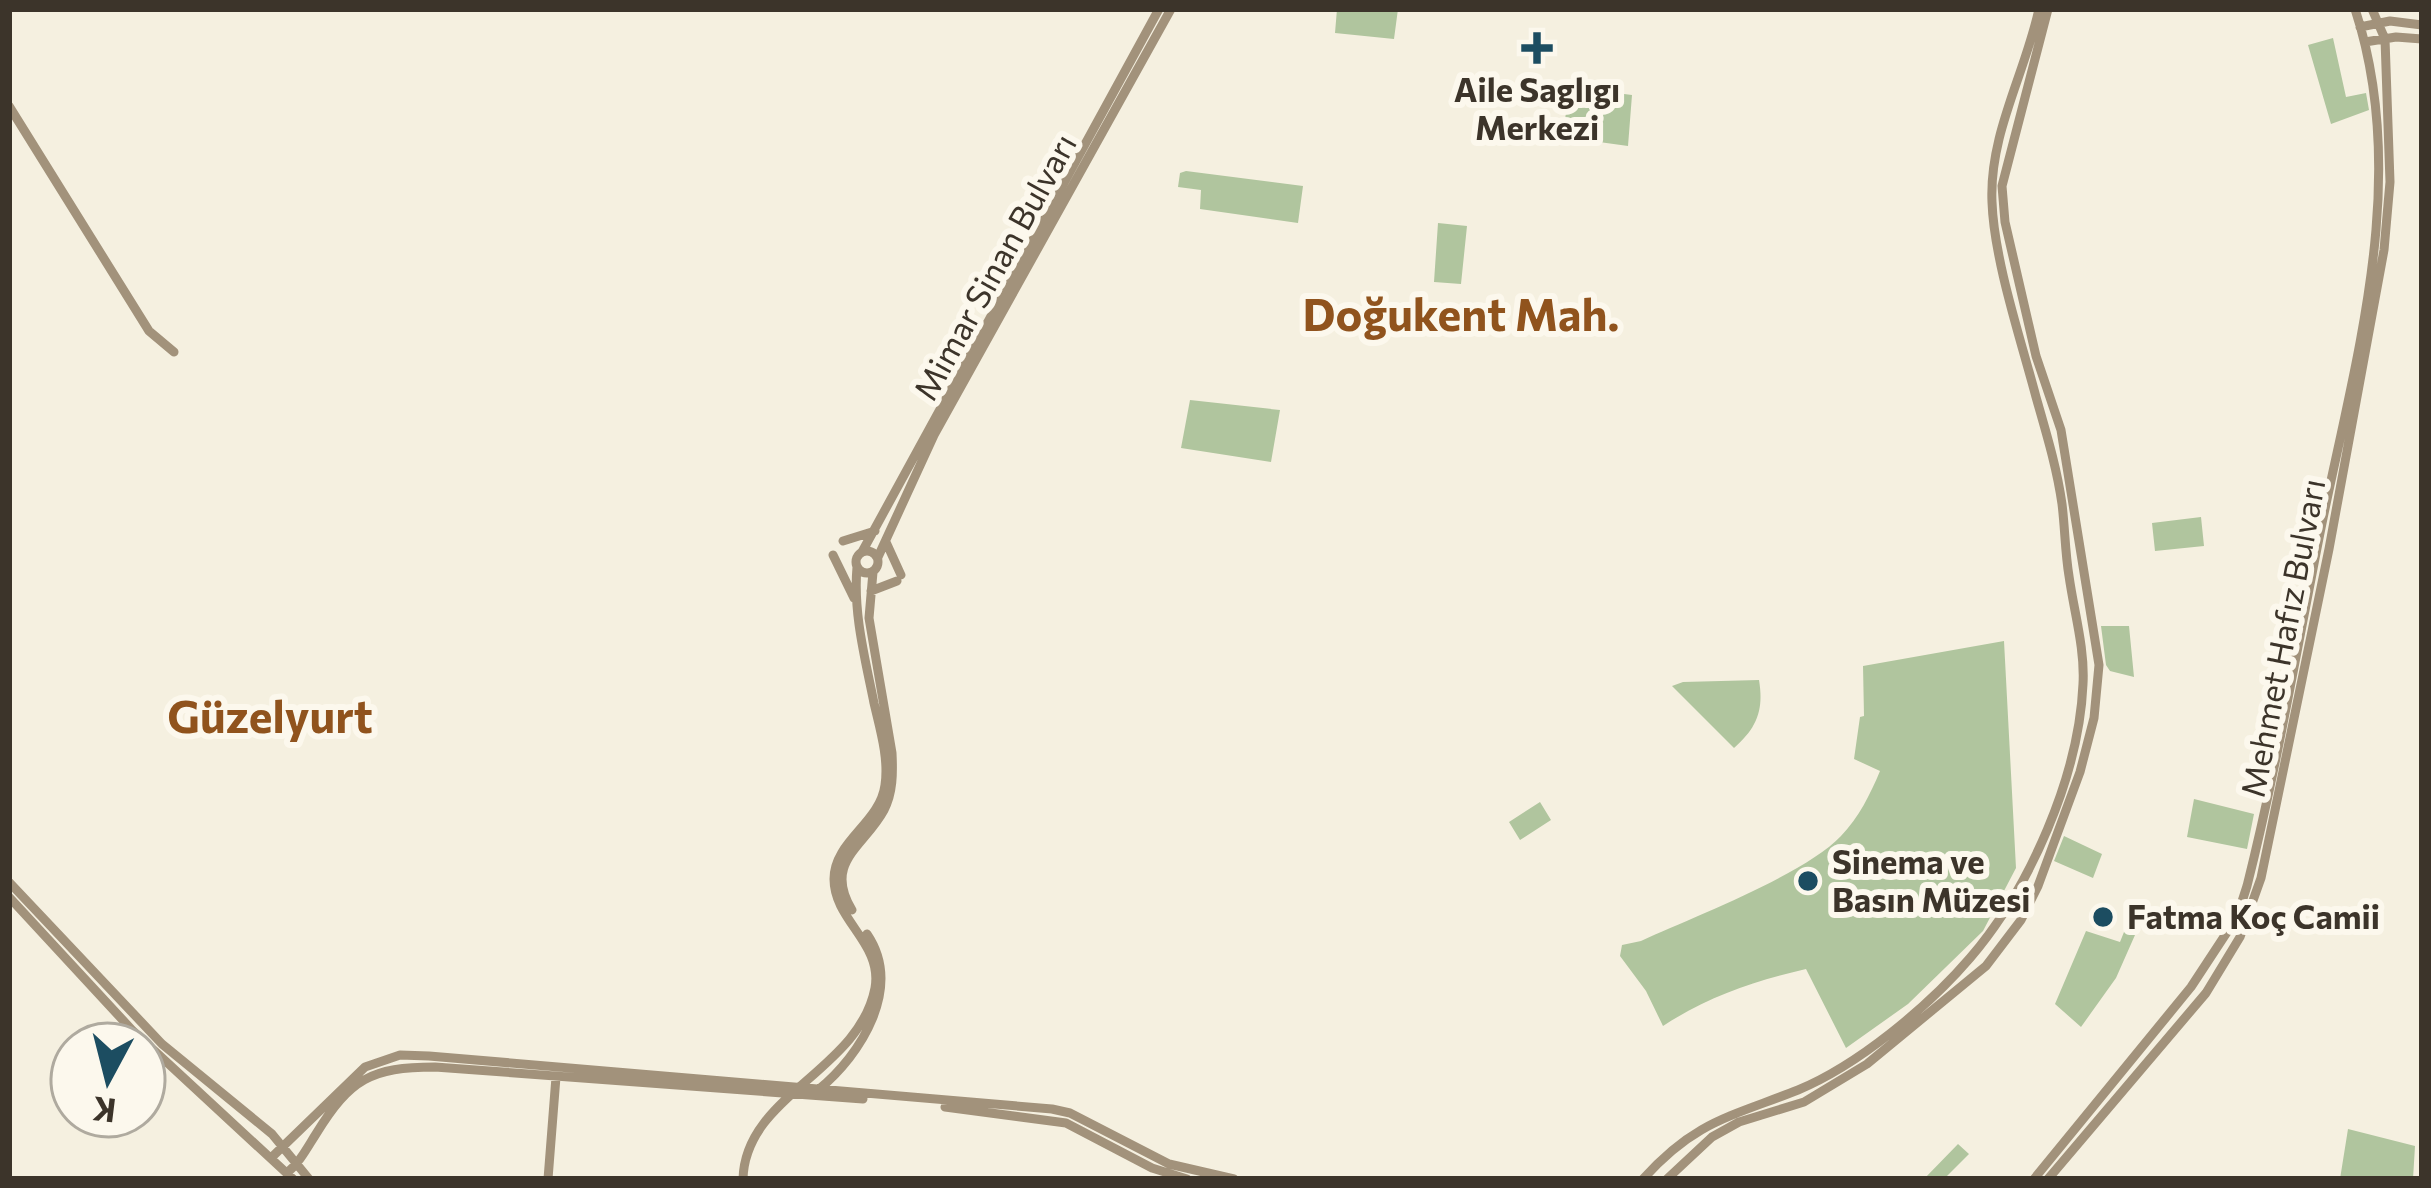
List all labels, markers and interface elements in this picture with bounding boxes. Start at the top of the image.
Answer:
marker: Aile Saglıgı Merkezi [1521,32,1553,64]
place label: Aile Saglıgı Merkezi [1454,68,1620,147]
street label: Mimar Sinan Bulvarı [903,126,1084,407]
district label: Doğukent Mah. [1303,285,1619,340]
street label: Mehmet Hafız Bulvarı [2231,475,2333,800]
district label: Güzelyurt [167,687,373,742]
place label: Sinema ve Basın Müzesi [1832,840,2030,919]
marker: Sinema ve Basın Müzesi [1795,868,1821,894]
place label: Fatma Koç Camii [2127,895,2380,936]
marker: Fatma Koç Camii [2090,904,2116,930]
north arrow [48,1020,168,1140]
text: K [90,1090,118,1133]

